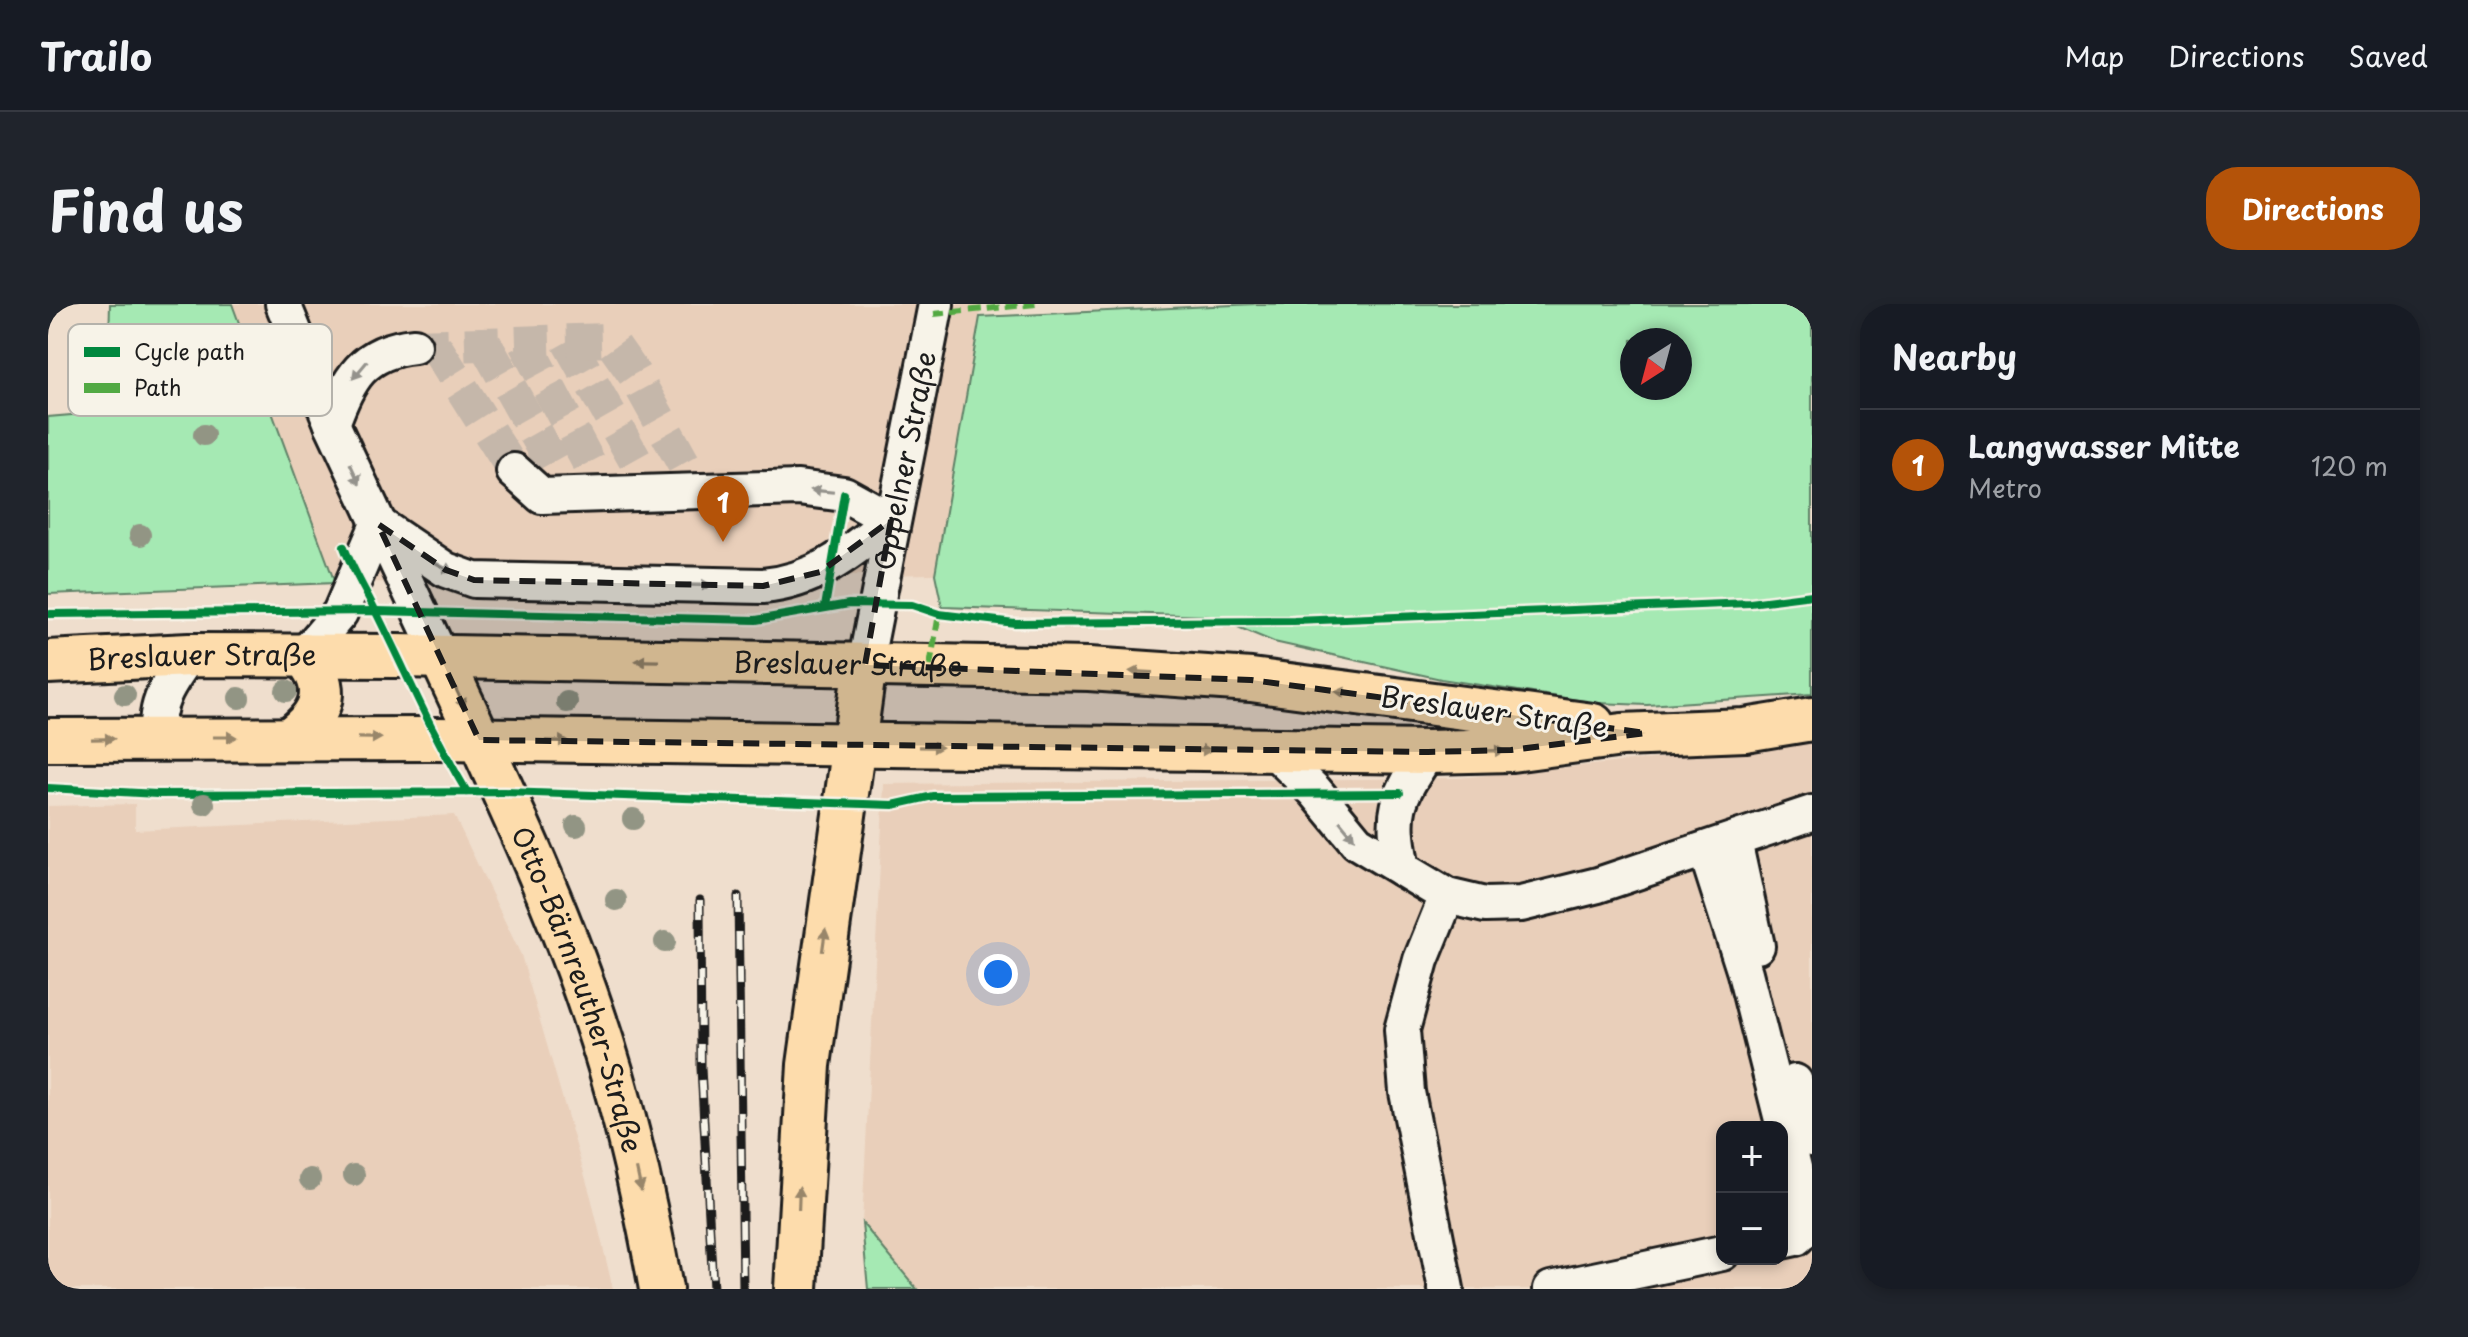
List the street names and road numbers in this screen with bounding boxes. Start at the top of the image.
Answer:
street label: Oppelner Straße [861,347,946,574]
street label: Breslauer Straße [86,632,317,680]
street label: Breslauer Straße [733,639,963,687]
street label: Breslauer Straße [1378,673,1611,748]
street label: Otto-Bärnreuther-Straße [501,819,655,1157]

